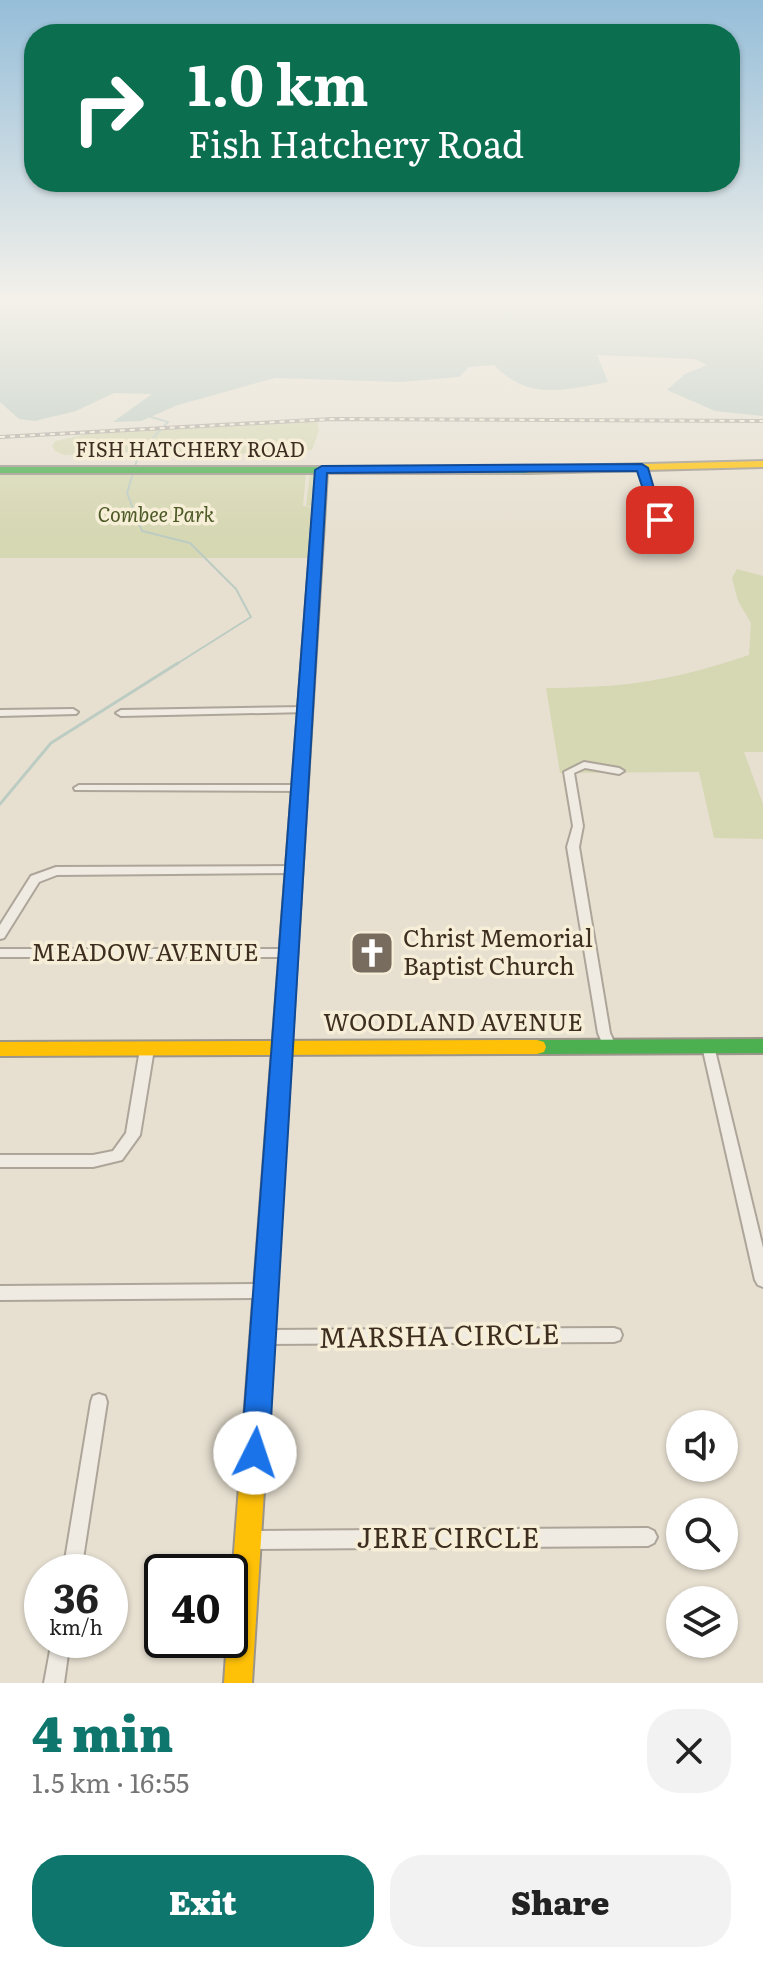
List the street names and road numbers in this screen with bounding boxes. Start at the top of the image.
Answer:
street label: FISH HATCHERY ROAD [75,433,305,463]
street label: MEADOW AVENUE [32,933,258,968]
street label: WOODLAND AVENUE [323,1003,583,1038]
street label: MARSHA CIRCLE [318,1311,560,1357]
street label: JERE CIRCLE [357,1515,539,1557]

